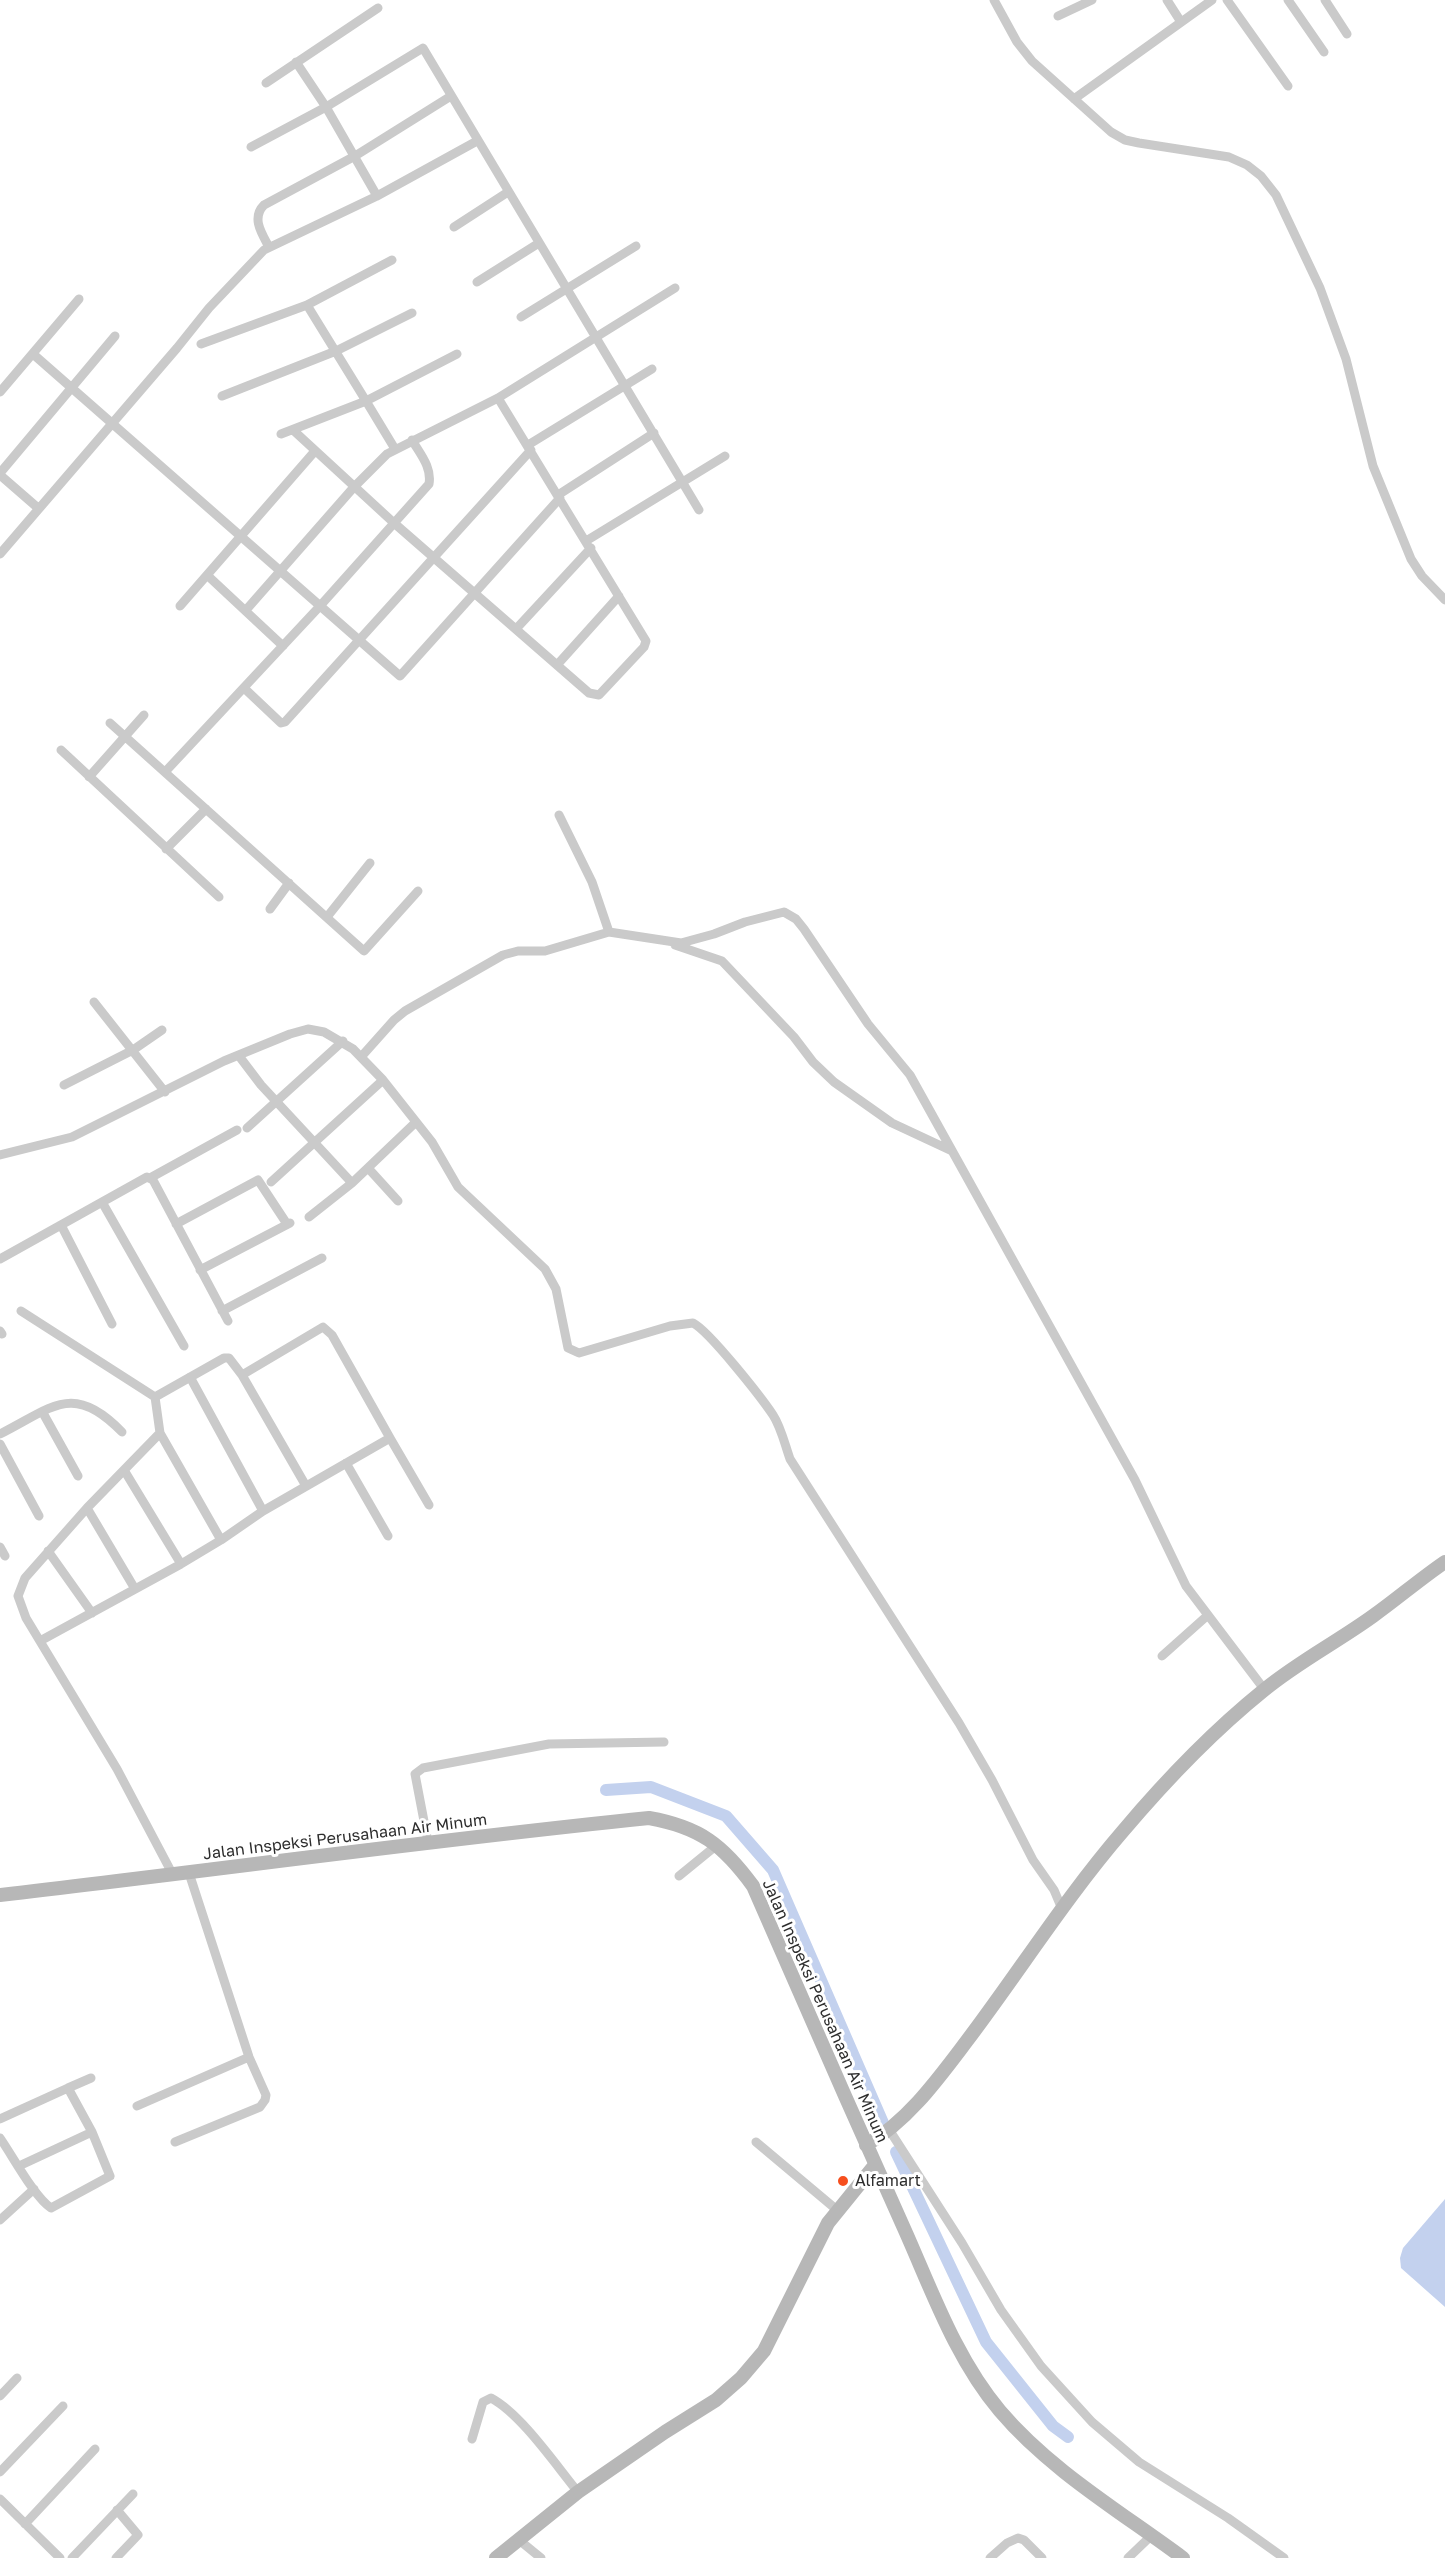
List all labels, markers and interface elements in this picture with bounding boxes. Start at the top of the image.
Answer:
street label: Jalan Inspeksi Perusahaan Air Minum [202,1810,488,1864]
street label: Jalan Inspeksi Perusahaan Air Minum [758,1876,892,2146]
place label: Alfamart [855,2171,921,2191]
marker: Alfamart [836,2174,850,2188]

